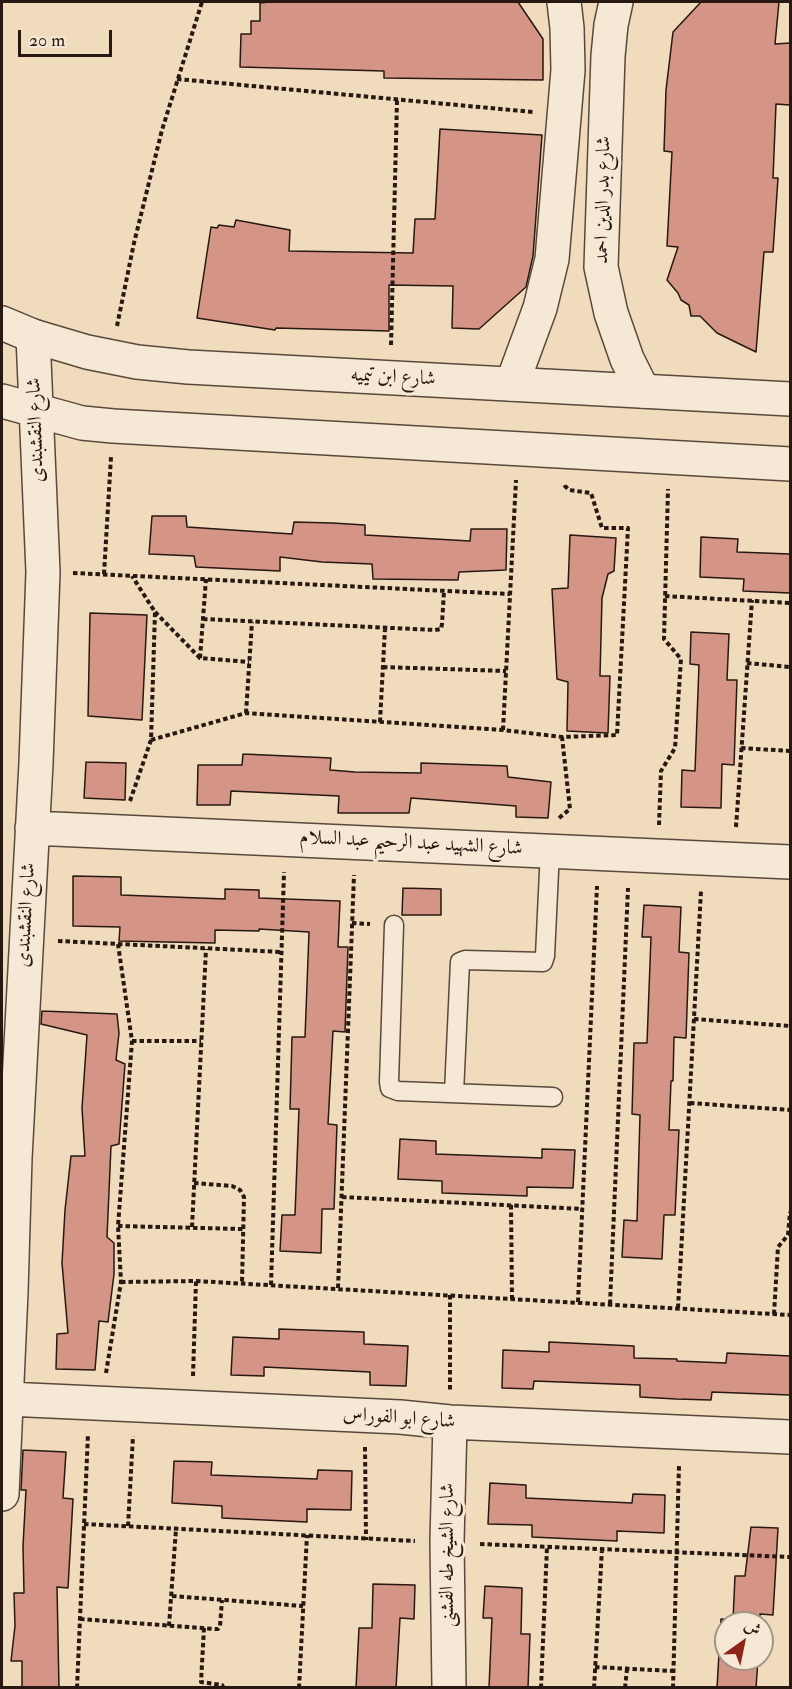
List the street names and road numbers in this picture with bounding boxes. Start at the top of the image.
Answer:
street label: شارع بدر الدين احمد [591,136,617,264]
street label: شارع ابن تيميه [350,364,436,392]
street label: شارع النقشبندى [23,377,51,483]
street label: شارع الشهيد عبد الرحيم عبد السلام [299,826,523,862]
street label: شارع النقشبندى [12,862,42,968]
street label: شارع ابو الفوراس [342,1403,456,1435]
street label: شارع الشيخ طه الفشنى [437,1483,461,1627]

